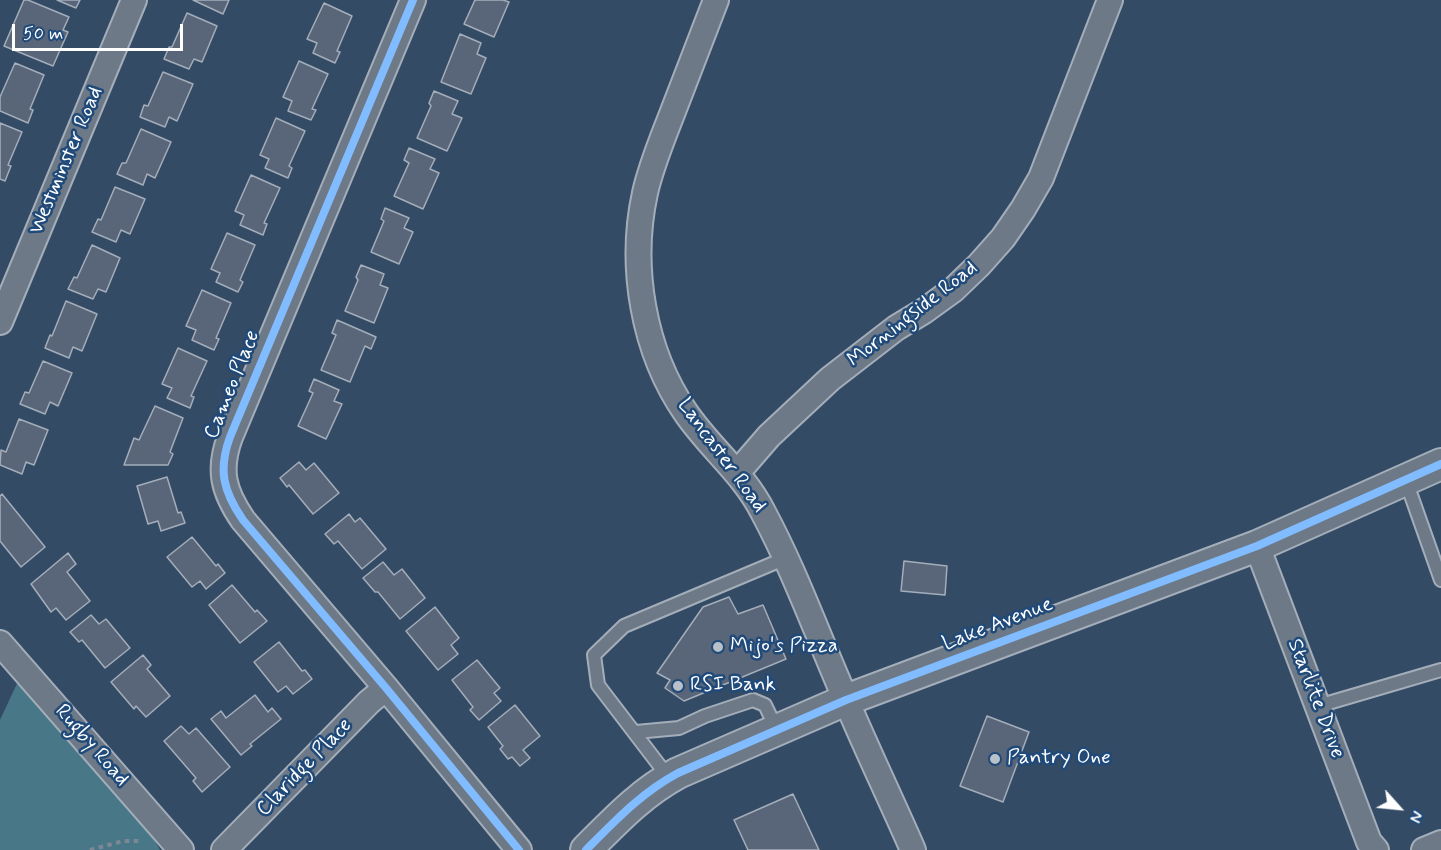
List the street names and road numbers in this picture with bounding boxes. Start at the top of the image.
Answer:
street label: Westminster Road [25,83,109,239]
street label: Morningside Road [843,256,983,374]
street label: Cameo Place [200,327,266,443]
street label: Lancaster Road [671,394,771,518]
street label: Lake Avenue [939,592,1057,658]
street label: Starlite Drive [1281,636,1349,762]
street label: Rugby Road [49,700,133,792]
street label: Claridge Place [252,714,358,822]

